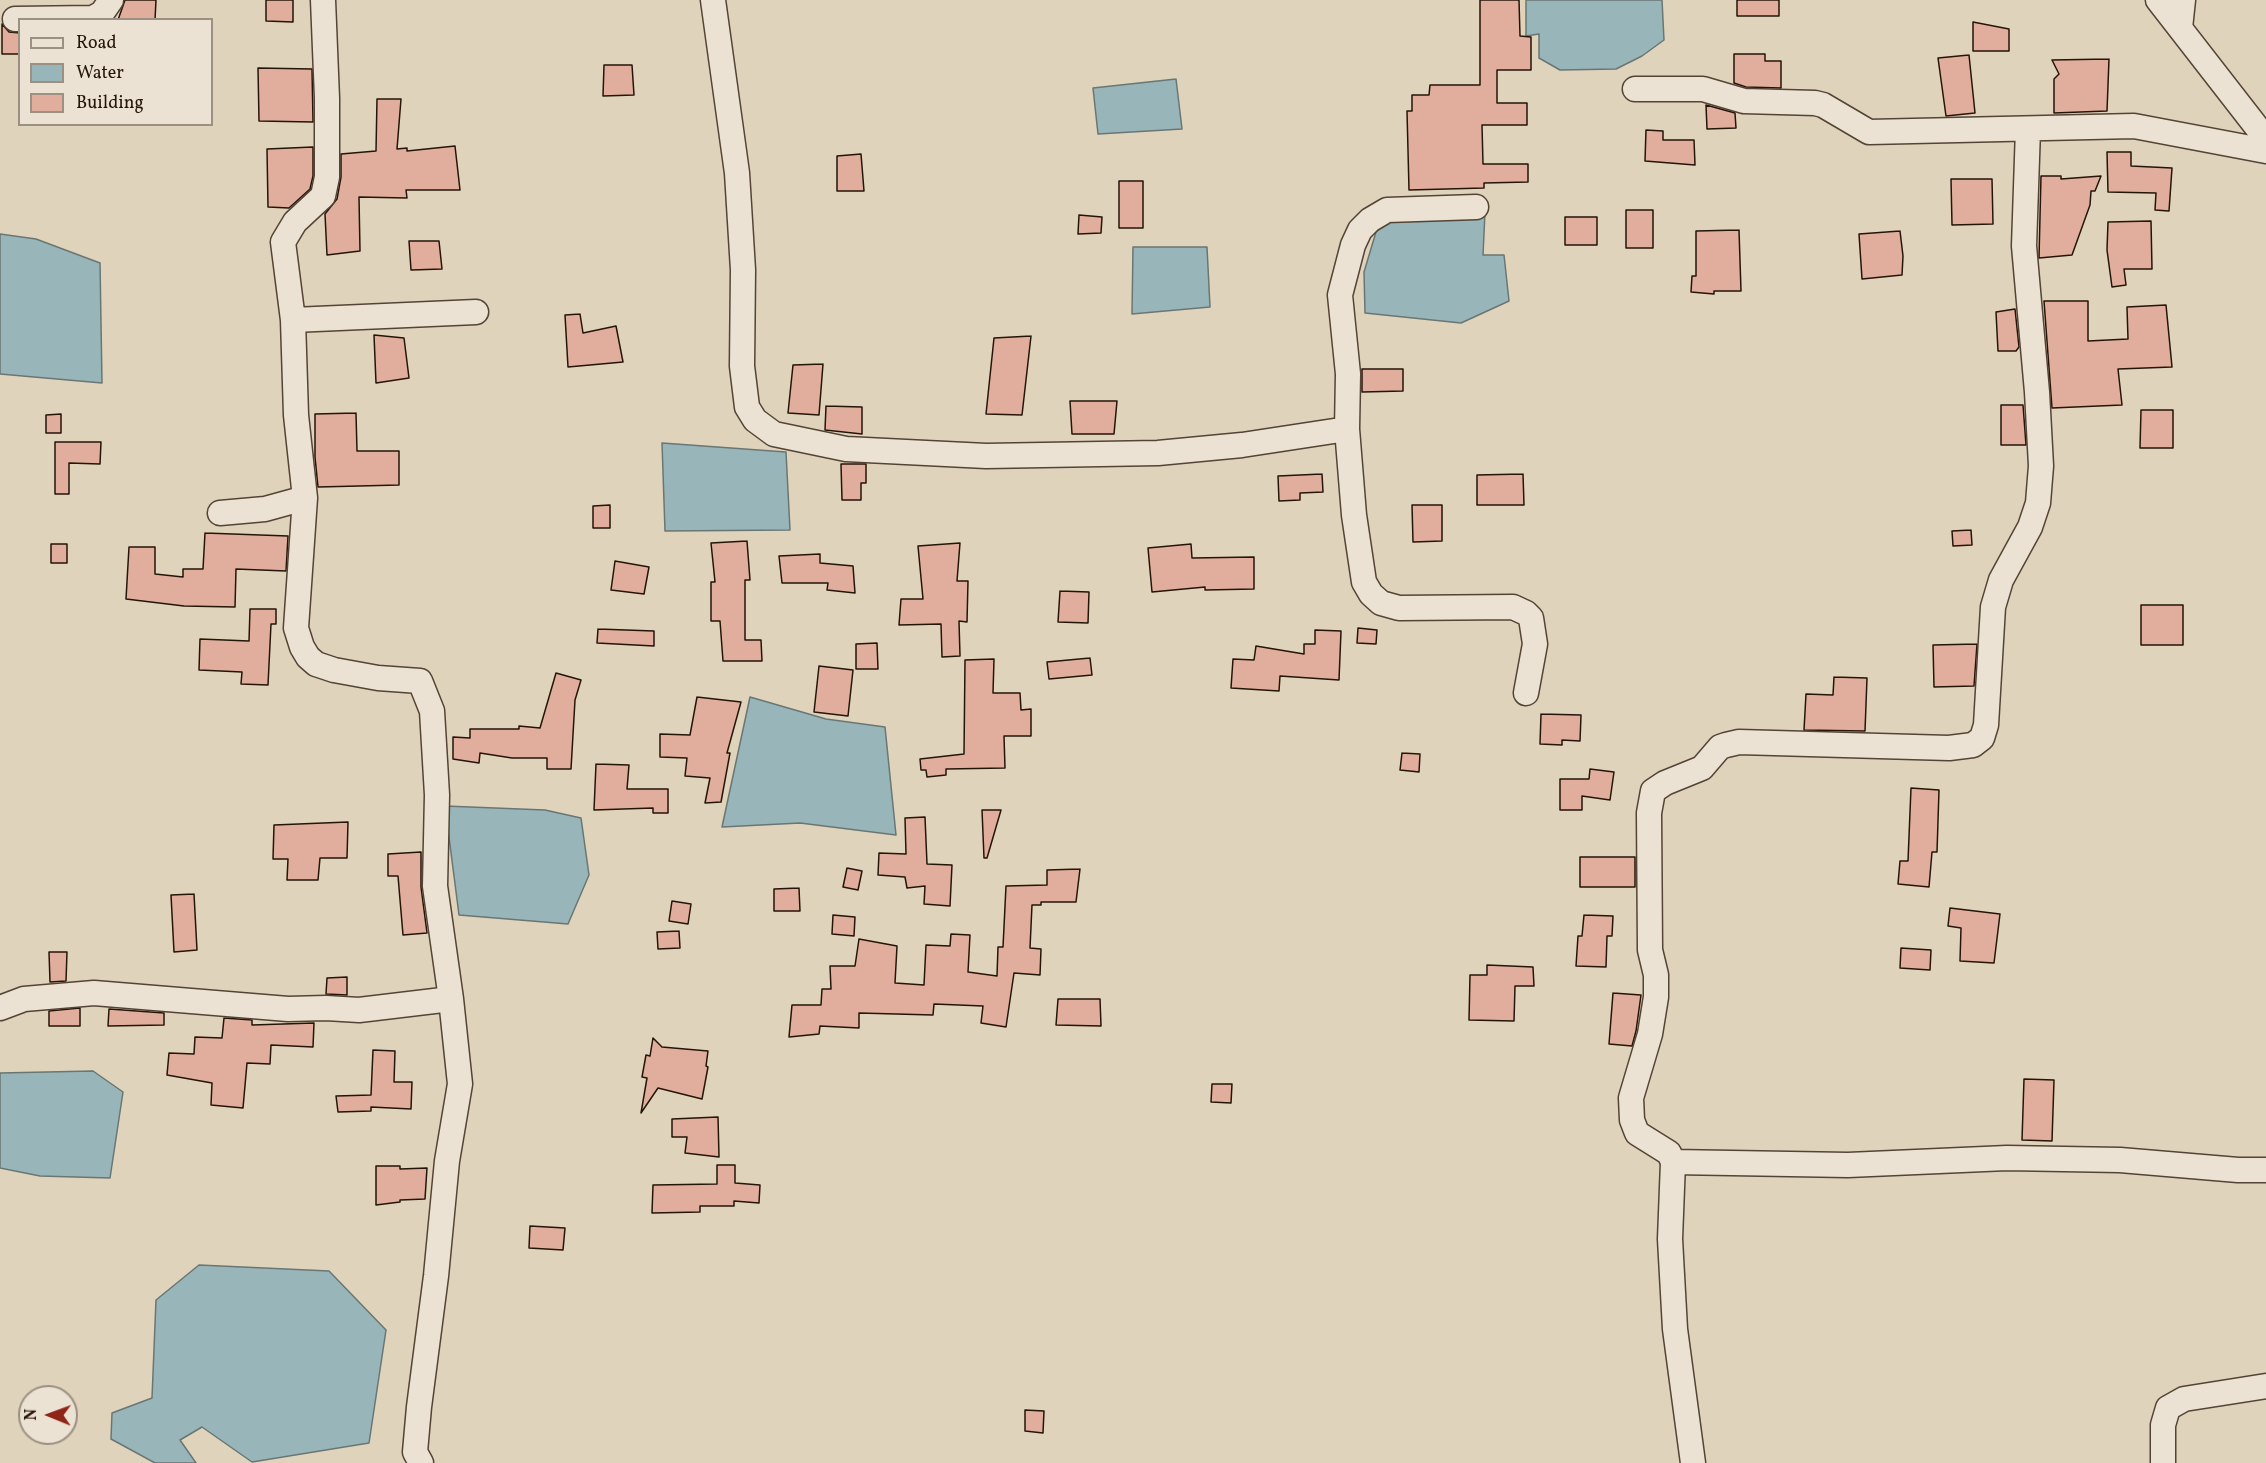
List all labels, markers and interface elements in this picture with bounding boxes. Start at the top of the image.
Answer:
legend [18,18,213,126]
text: Road [76,31,117,56]
text: Water [76,61,124,86]
text: Building [76,91,144,116]
north arrow [18,1385,78,1445]
text: N [21,1409,43,1421]

